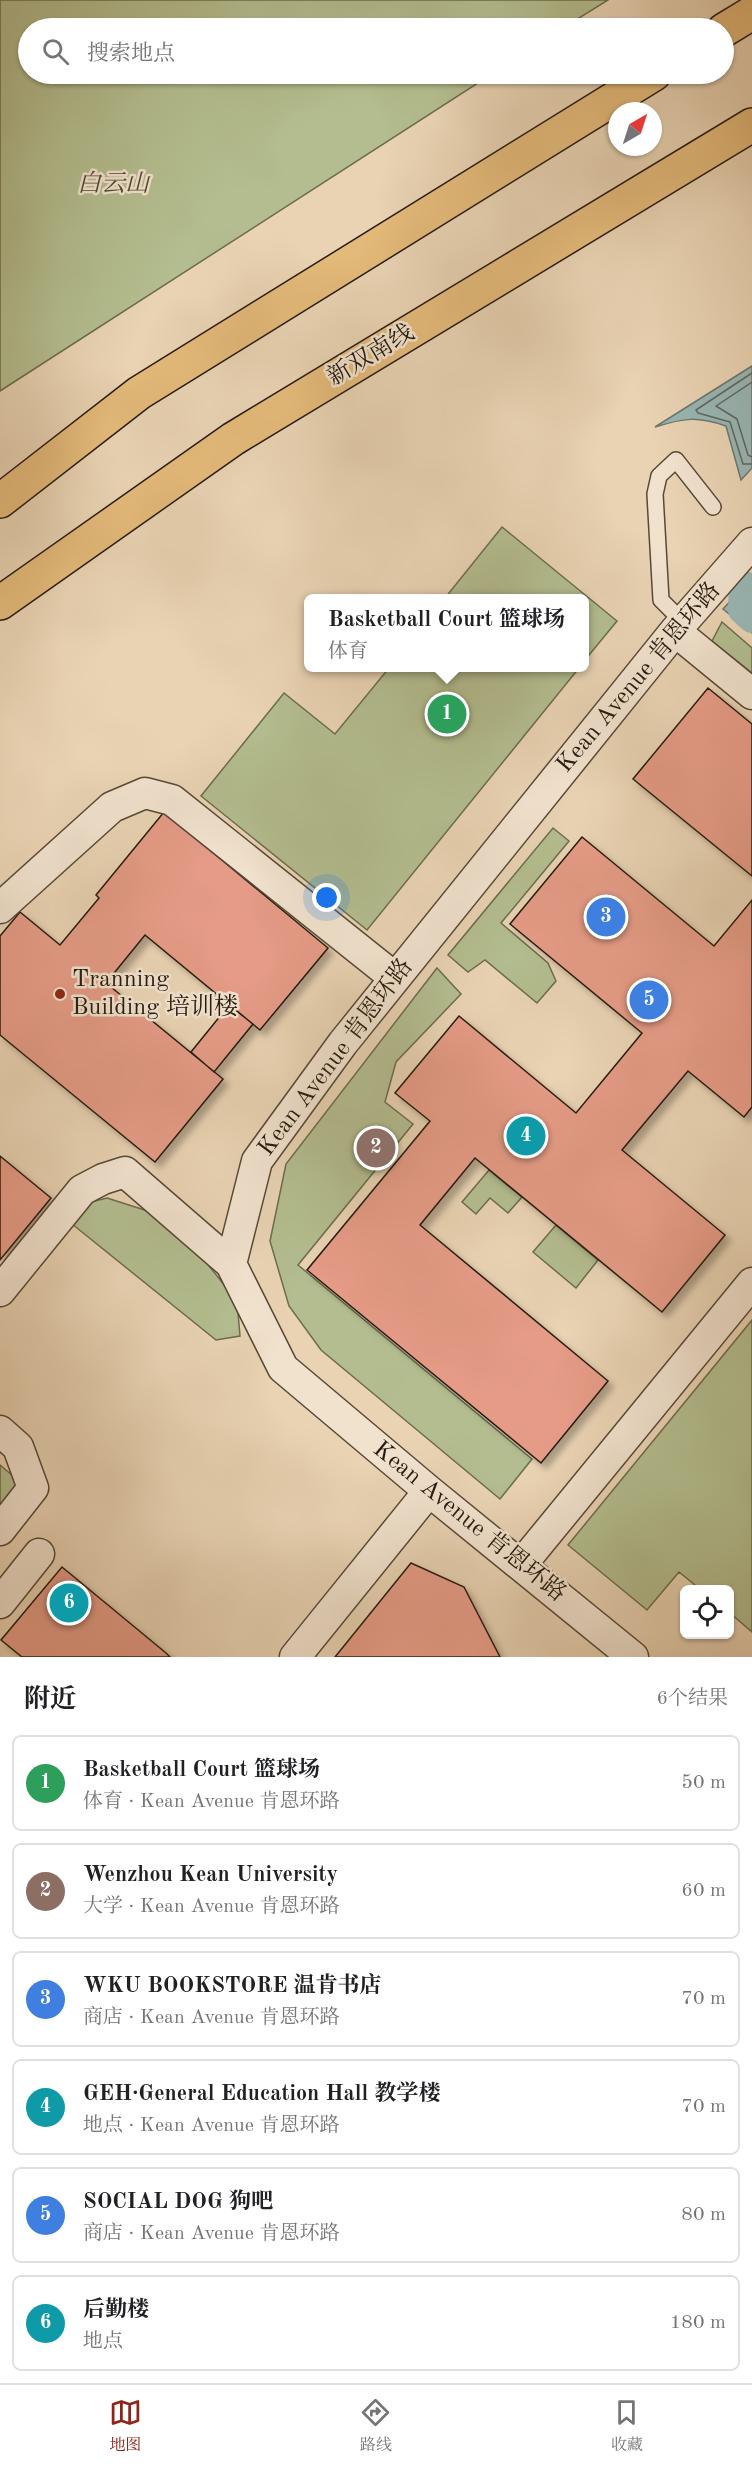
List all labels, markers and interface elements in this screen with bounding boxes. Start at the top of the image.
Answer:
search box [18,18,734,84]
icon: search [39,35,72,68]
text: 搜索地点 [87,43,175,65]
north arrow [608,102,662,156]
park label: 白云山 [77,170,151,197]
street label: 新双南线 [322,318,418,391]
street label: Kean Avenue 肯恩环路 [550,577,725,778]
popup [304,594,589,672]
text: Basketball Court 篮球场 [328,609,565,631]
text: 体育 [328,642,368,662]
pin: 1 [428,692,466,736]
your location [312,883,341,912]
pin: 3 [586,894,626,940]
street label: Kean Avenue 肯恩环路 [252,953,418,1161]
place label: Tranning Building 培训楼 [72,968,238,1020]
pin: 5 [630,978,668,1022]
marker: Tranning Building 培训楼 [53,987,67,1001]
pin: 4 [506,1114,546,1158]
pin: 2 [356,1126,395,1170]
street label: Kean Avenue 肯恩环路 [368,1435,572,1607]
pin: 6 [50,1580,88,1626]
map controls [680,1585,734,1639]
button: locate [680,1585,734,1639]
text: 附近 [24,1687,76,1713]
text: 6个结果 [656,1689,728,1709]
text: Basketball Court 篮球场 [83,1759,320,1781]
text: 1 [40,1773,51,1793]
text: 50 m [681,1773,726,1793]
text: 体育 · Kean Avenue 肯恩环路 [83,1792,340,1812]
text: Wenzhou Kean University [83,1864,338,1886]
text: 2 [40,1881,51,1901]
text: 60 m [681,1881,726,1901]
text: 大学 · Kean Avenue 肯恩环路 [83,1897,340,1917]
text: WKU BOOKSTORE 温肯书店 [83,1975,382,1997]
text: 3 [40,1989,51,2009]
text: 70 m [681,1989,726,2009]
text: 商店 · Kean Avenue 肯恩环路 [83,2008,340,2028]
text: GEH·General Education Hall 教学楼 [83,2083,440,2105]
text: 4 [40,2097,51,2117]
text: 70 m [681,2097,726,2117]
text: 地点 · Kean Avenue 肯恩环路 [83,2116,340,2136]
text: SOCIAL DOG 狗吧 [83,2191,273,2213]
text: 5 [40,2205,51,2225]
text: 80 m [681,2205,726,2225]
text: 商店 · Kean Avenue 肯恩环路 [83,2224,340,2244]
text: 后勤楼 [83,2299,149,2321]
text: 6 [40,2313,51,2333]
text: 180 m [670,2313,726,2333]
text: 地点 [83,2332,123,2352]
tab: 地图 [109,2396,142,2456]
tab: 路线 [359,2396,392,2456]
tab: 收藏 [610,2396,643,2456]

